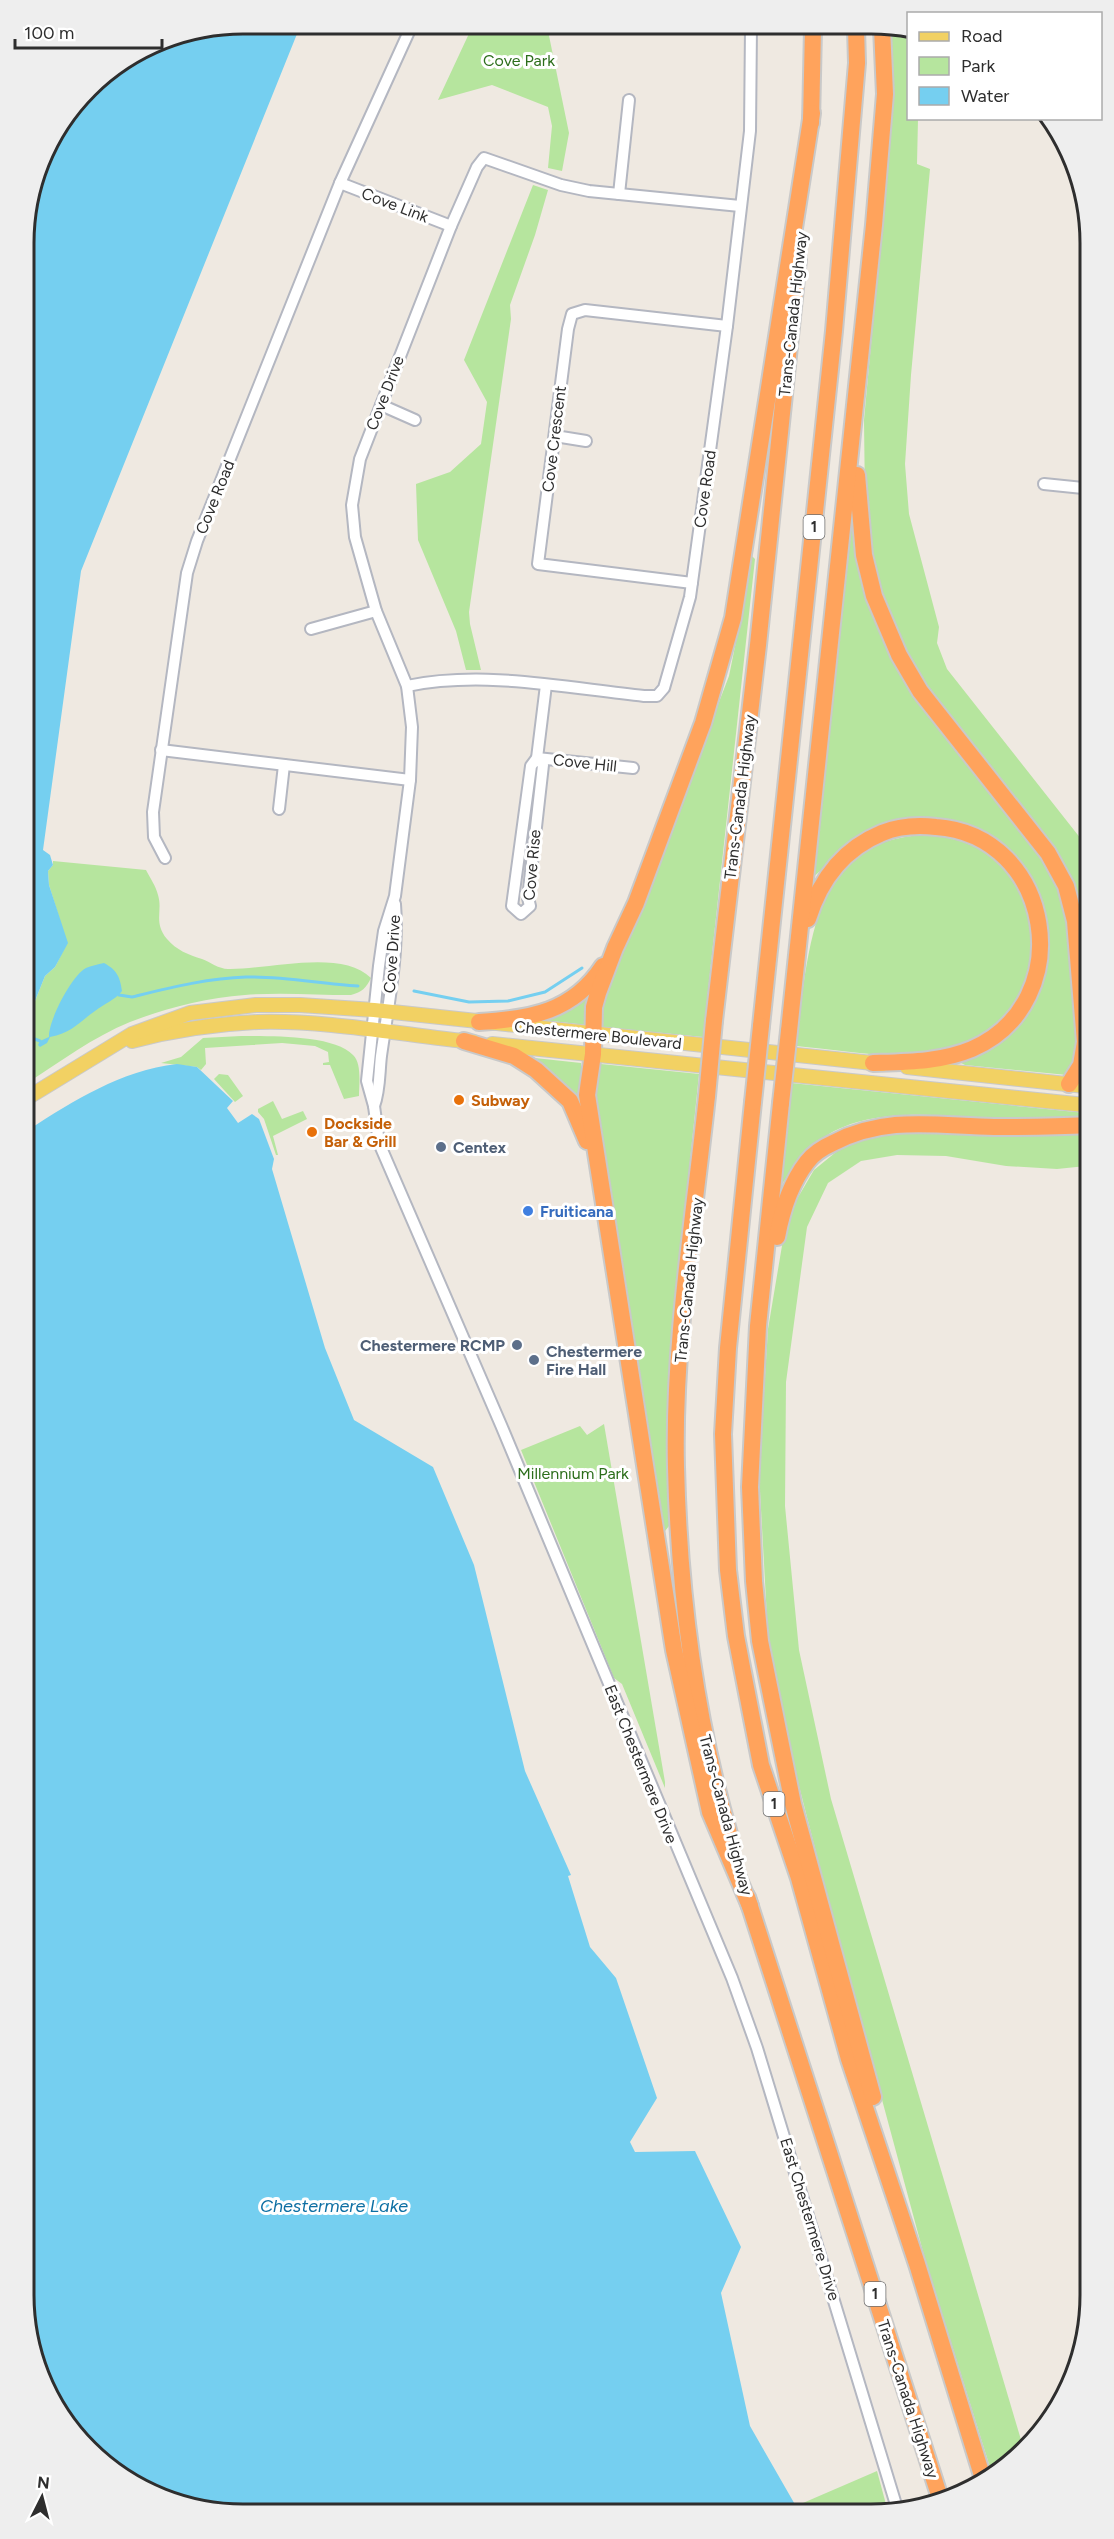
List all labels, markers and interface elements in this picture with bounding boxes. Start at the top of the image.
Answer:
scale bar [15,12,162,50]
legend [907,12,1102,120]
text: 100 m [24,22,74,44]
text: Road [961,25,1002,47]
park label: Cove Park [483,51,555,70]
text: Park [961,55,996,77]
text: Water [961,85,1009,107]
street label: Cove Link [359,184,431,227]
street label: Trans-Canada Highway [775,230,811,397]
street label: Cove Drive [362,353,408,433]
street label: Cove Crescent [538,385,570,493]
street label: Cove Road [690,449,720,529]
street label: Cove Road [192,457,238,537]
road number: 1 [804,515,824,539]
street label: Trans-Canada Highway [720,713,760,880]
street label: Cove Hill [552,750,618,776]
street label: Cove Rise [519,828,545,901]
street label: Cove Drive [380,914,404,994]
street label: Chestermere Boulevard [513,1017,683,1053]
place label: Subway [471,1091,530,1110]
marker: Subway [452,1093,466,1107]
place label: Dockside Bar & Grill [324,1114,396,1151]
marker: Dockside Bar & Grill [305,1125,319,1139]
place label: Centex [453,1138,506,1157]
marker: Centex [434,1140,448,1154]
street label: Trans-Canada Highway [671,1196,707,1363]
place label: Fruiticana [540,1202,614,1221]
marker: Fruiticana [521,1204,535,1218]
place label: Chestermere RCMP [360,1336,505,1355]
marker: Chestermere RCMP [510,1338,524,1352]
place label: Chestermere Fire Hall [546,1342,642,1379]
marker: Chestermere Fire Hall [527,1353,541,1367]
park label: Millennium Park [517,1464,629,1483]
street label: East Chestermere Drive [600,1682,682,1846]
street label: Trans-Canada Highway [695,1732,757,1898]
road number: 1 [764,1792,784,1816]
street label: East Chestermere Drive [776,2135,844,2303]
water label: Chestermere Lake [260,2195,408,2217]
road number: 1 [864,2282,886,2306]
street label: Trans-Canada Highway [873,2317,943,2481]
north arrow [12,2467,72,2527]
text: N [36,2472,51,2493]

